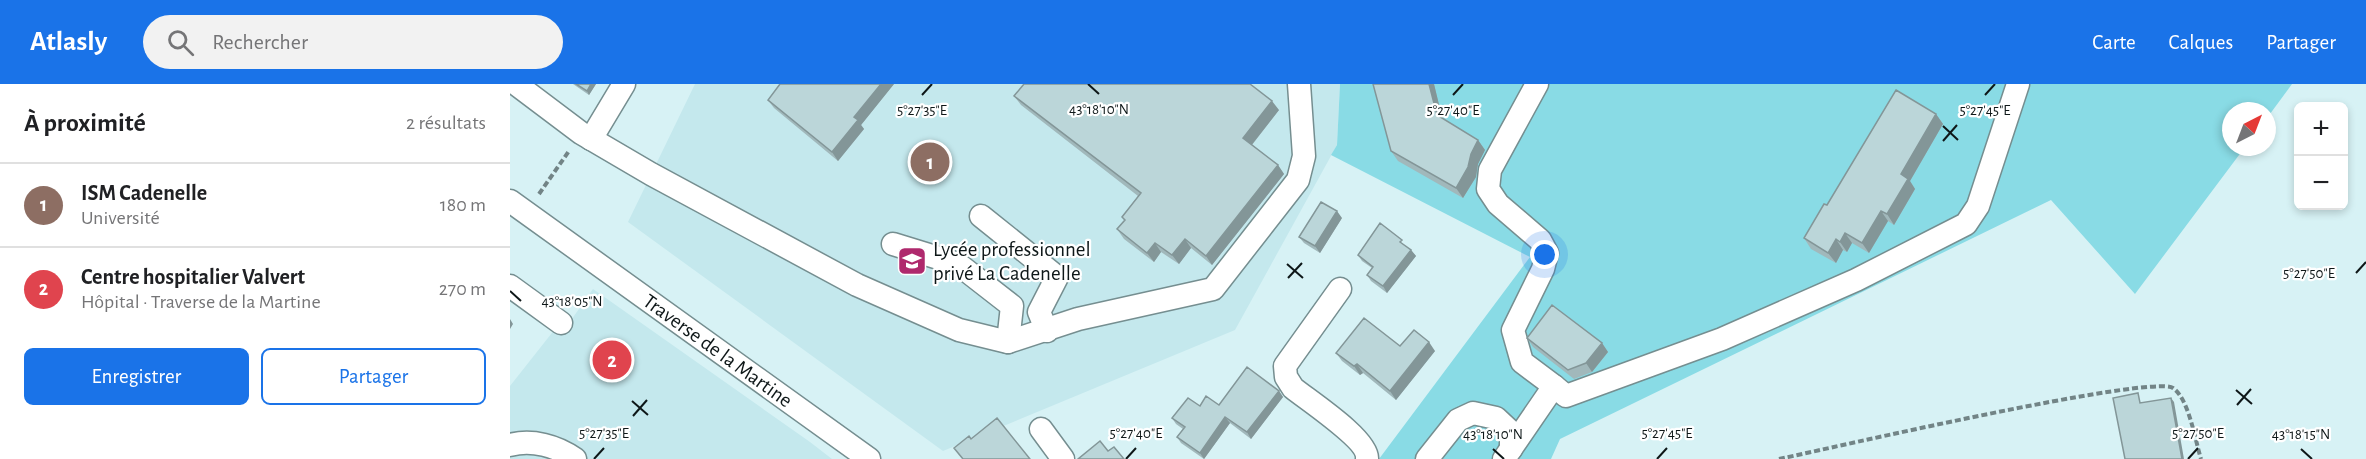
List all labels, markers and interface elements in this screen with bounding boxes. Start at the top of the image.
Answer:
search box [143,15,563,69]
icon: search [164,26,197,59]
text: Atlasly [30,28,107,56]
text: Rechercher [212,31,308,53]
text: Carte [2092,32,2136,53]
text: Calques [2169,32,2233,53]
text: Partager [2266,32,2336,53]
text: 43°18'10"N [1069,102,1129,117]
north arrow [2222,102,2276,156]
map controls [2294,102,2348,210]
button: + [2294,102,2348,156]
text: 5°27'35"E [897,103,947,118]
text: 5°27'40"E [1427,103,1479,118]
text: 5°27'45"E [1959,103,2011,118]
text: À proximité [24,110,146,136]
text: 2 résultats [406,113,486,133]
pin: 1 [910,140,950,184]
button: − [2294,156,2348,210]
text: ISM Cadenelle [81,182,207,204]
text: 1 [40,195,47,215]
text: 180 m [440,195,486,215]
text: Université [81,208,160,228]
place label: Lycée professionnel privé La Cadenelle [933,239,1091,284]
your location [1530,240,1559,269]
school or university icon: Lycée professionnel privé La Cadenelle [896,245,928,277]
text: Centre hospitalier Valvert [81,266,305,288]
text: 5°27'50"E [2283,266,2335,281]
text: 2 [39,279,48,299]
text: 270 m [439,279,486,299]
street label: Traverse de la Martine [639,290,796,411]
text: Hôpital · Traverse de la Martine [81,292,321,312]
text: 43°18'05"N [541,294,603,309]
pin: 2 [592,338,632,382]
button: Enregistrer [24,348,249,405]
button: Partager [261,348,486,405]
text: 5°27'35"E [579,426,629,441]
text: 5°27'40"E [1110,426,1162,441]
text: 5°27'45"E [1641,426,1693,441]
text: 5°27'50"E [2172,426,2224,441]
text: 43°18'10"N [1463,427,1523,442]
text: 43°18'15"N [2272,427,2330,442]

